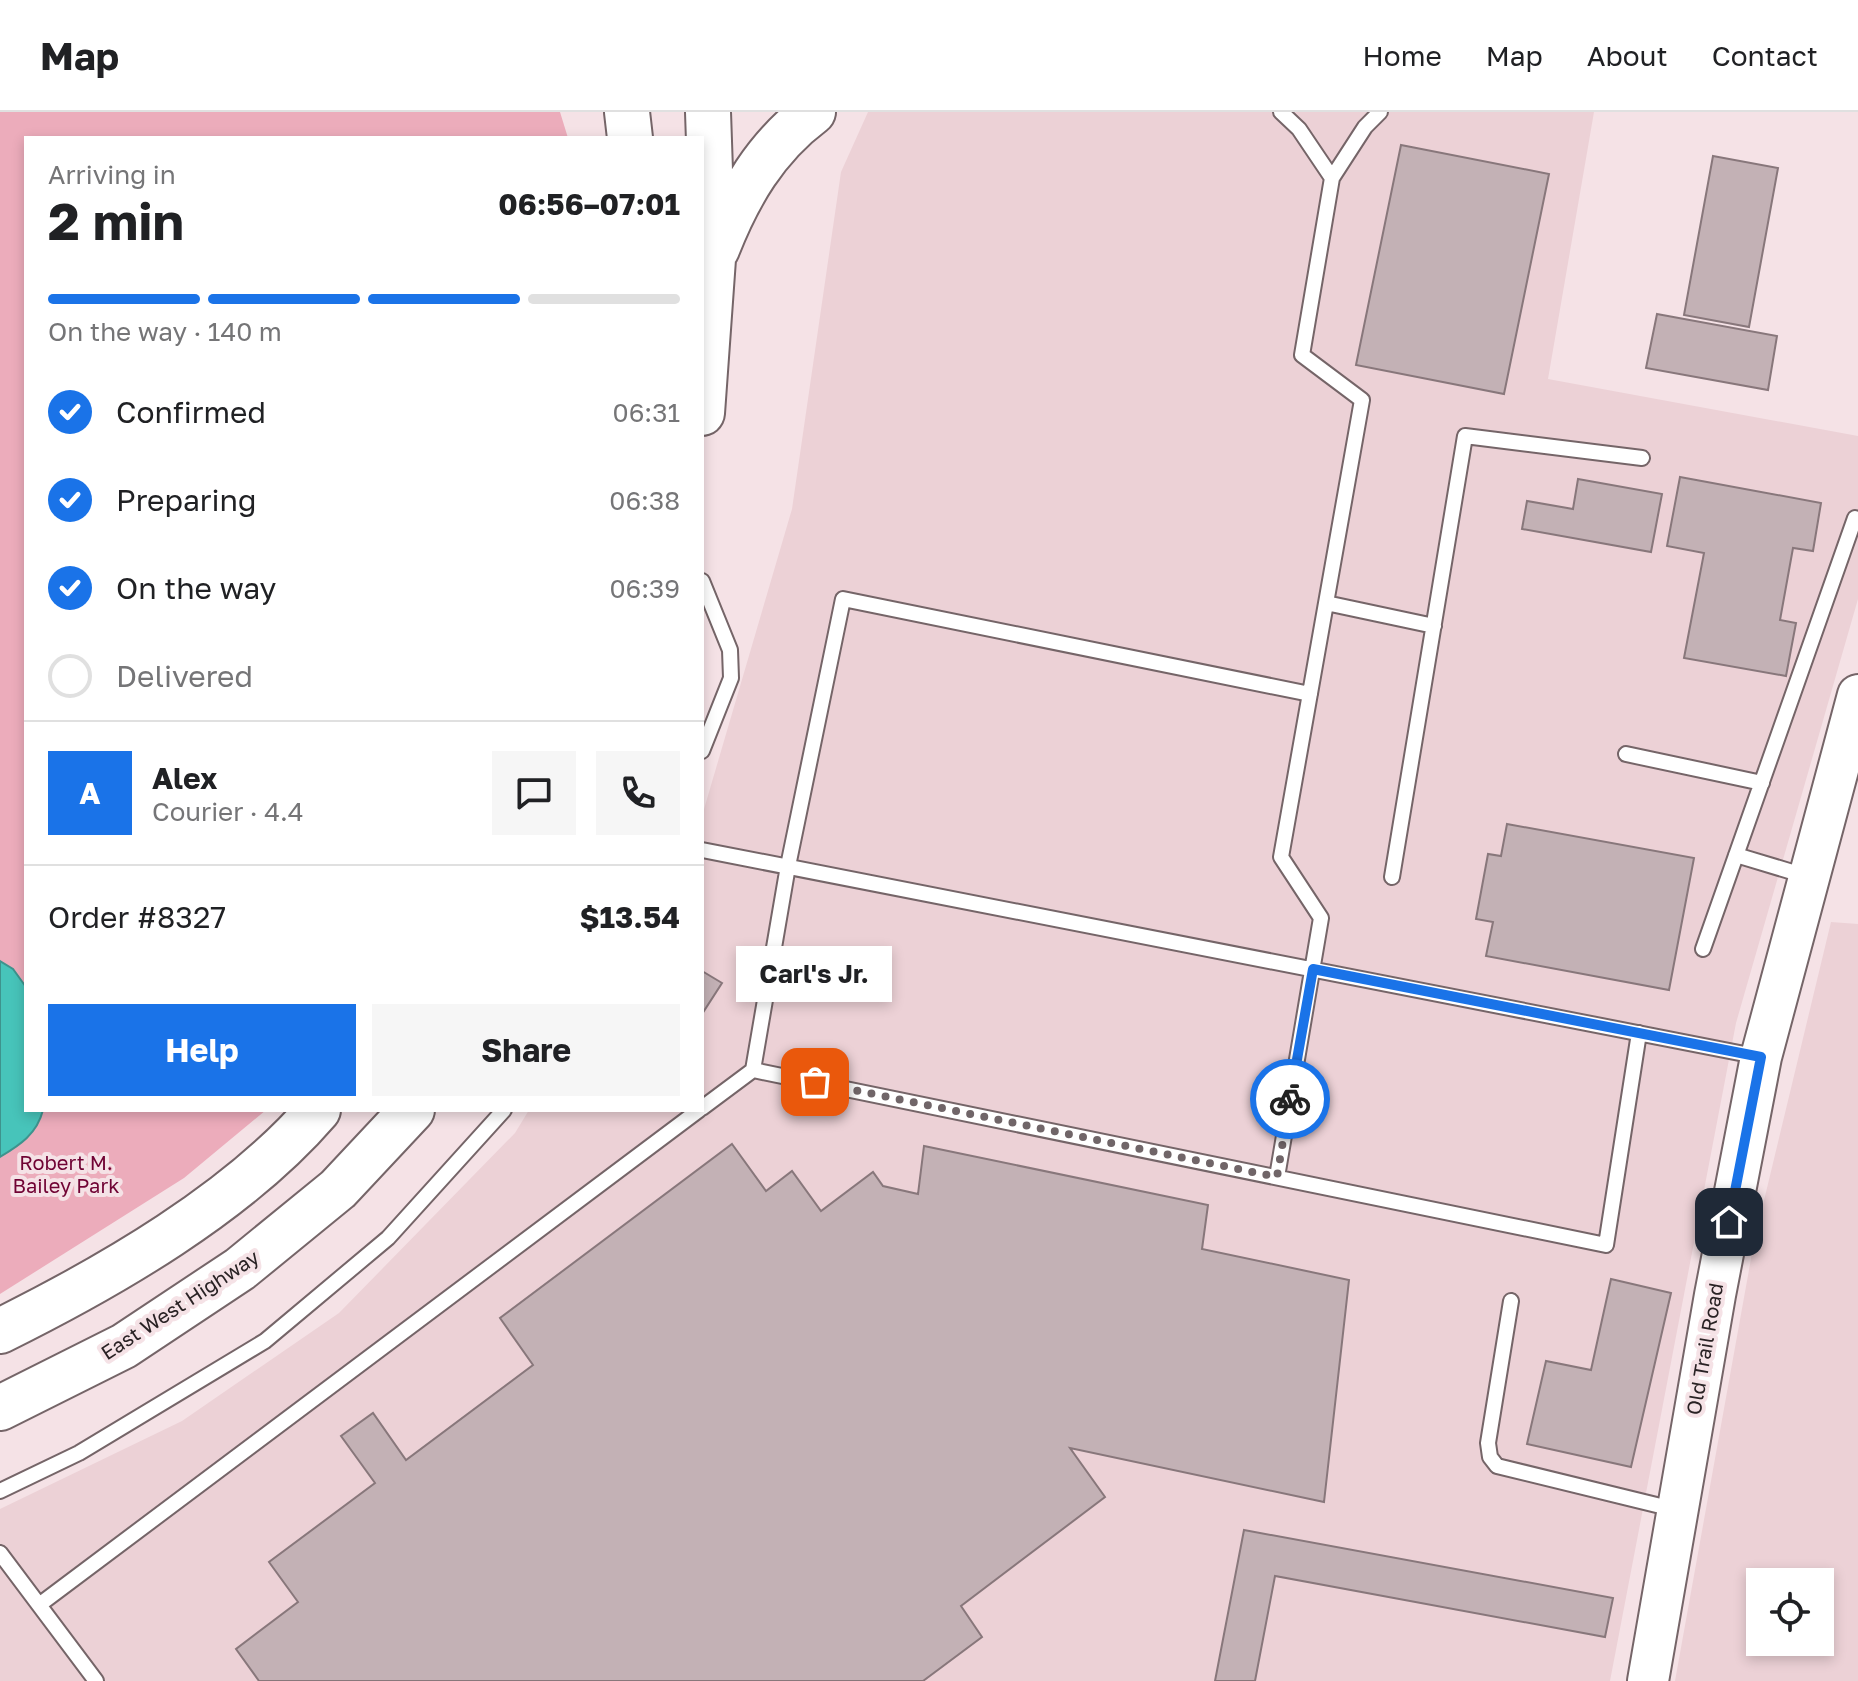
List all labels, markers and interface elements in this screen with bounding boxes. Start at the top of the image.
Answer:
text: Map [40,33,119,78]
text: Home [1363,39,1442,72]
text: Map [1486,39,1543,72]
text: About [1587,39,1668,72]
text: Contact [1712,39,1818,72]
text: Arriving in [48,159,176,190]
text: 06:56–07:01 [498,186,680,222]
text: 2 min [48,189,184,251]
text: On the way · 140 m [48,316,282,347]
icon: check [48,390,92,434]
text: Confirmed [116,394,266,430]
text: 06:31 [613,397,680,428]
icon: check [48,478,92,522]
text: Preparing [116,482,257,518]
text: 06:38 [609,485,680,516]
icon: check [48,566,92,610]
text: On the way [116,570,276,606]
text: 06:39 [609,573,680,604]
text: Delivered [116,658,253,694]
button: chat [492,751,576,835]
button: phone [596,751,680,835]
text: Alex [152,760,217,796]
text: A [79,775,101,811]
text: Courier · 4.4 [152,796,304,827]
text: Order #8327 [48,899,226,935]
text: $13.54 [580,899,680,935]
callout: Carl's Jr. [737,946,893,1002]
text: Carl's Jr. [759,958,869,989]
button: Help [48,1004,356,1096]
button: Share [372,1004,680,1096]
pin [781,1048,849,1116]
courier [1250,1059,1330,1139]
icon: bag [793,1060,837,1104]
icon: bike [1268,1077,1312,1121]
park label: Robert M. Bailey Park [13,1150,119,1197]
pin [1695,1188,1763,1256]
icon: home [1707,1200,1751,1244]
street label: East West Highway [96,1244,263,1364]
street label: Old Trail Road [1681,1281,1727,1417]
map controls [1746,1568,1834,1656]
button: locate [1746,1568,1834,1656]

